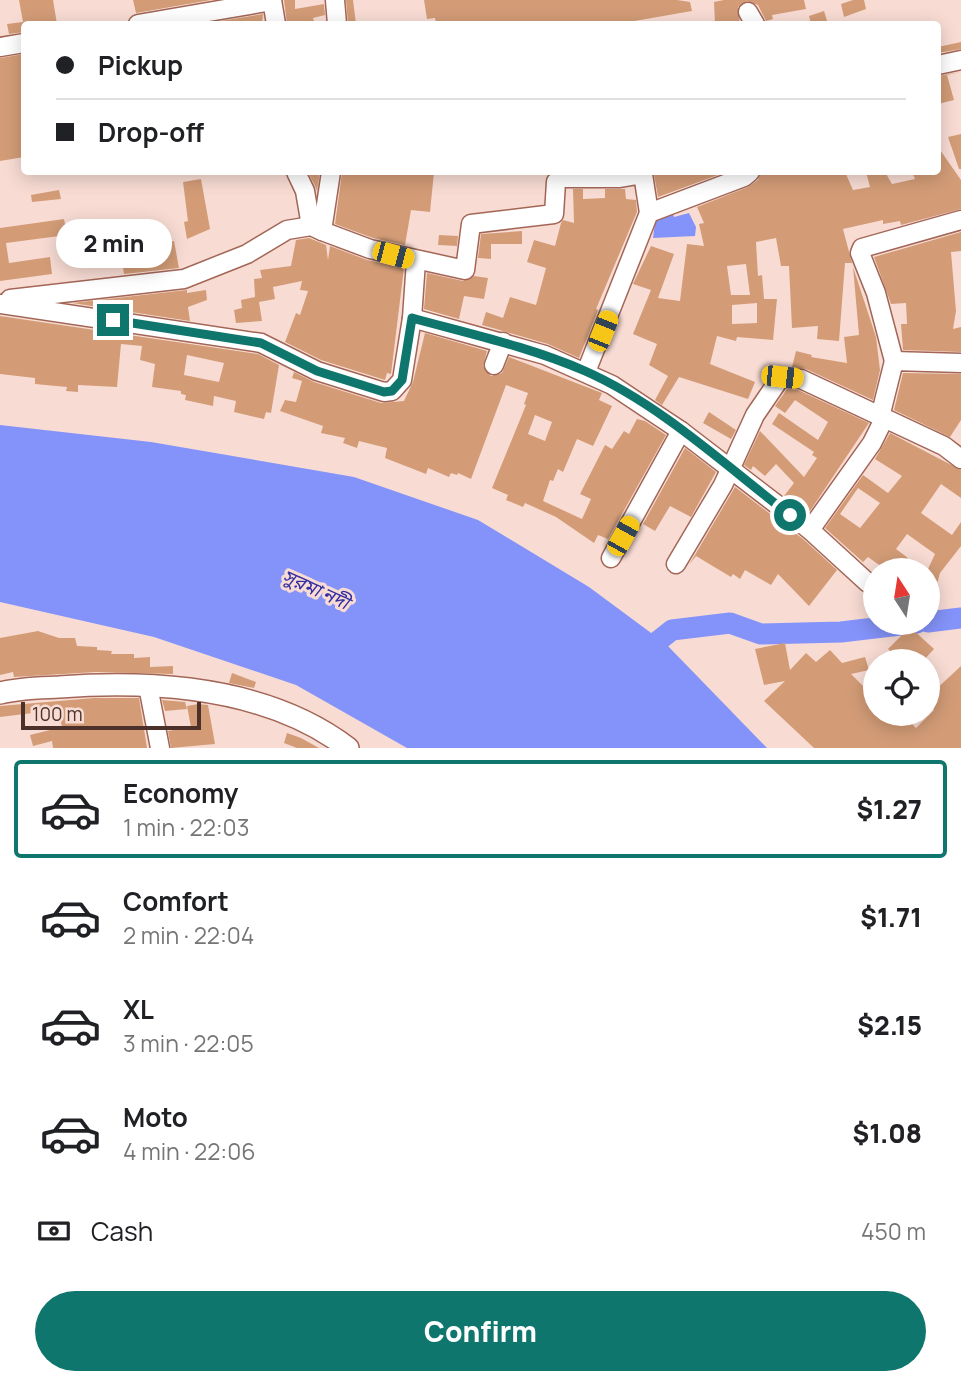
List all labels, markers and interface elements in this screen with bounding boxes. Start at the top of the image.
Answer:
text: Pickup [98,47,183,83]
text: Drop-off [98,114,204,150]
callout: 2 min [55,218,171,268]
text: 2 min [84,227,145,259]
car [370,239,417,271]
route end [97,304,129,336]
car [586,308,621,354]
car [761,364,804,390]
route start [774,499,806,531]
car [604,513,643,559]
north arrow [863,558,940,635]
map controls [863,558,940,726]
water label: সুরমা নদী [278,563,357,617]
button: locate [863,649,940,726]
scale bar [21,699,201,731]
text: 100 m [32,701,83,727]
text: Economy [123,775,238,811]
icon: car [39,778,102,841]
text: $1.27 [856,791,922,827]
text: 1 min · 22:03 [123,811,249,843]
text: Comfort [123,883,229,919]
icon: car [39,886,102,949]
text: $1.71 [860,899,922,935]
text: 2 min · 22:04 [123,919,254,951]
text: XL [123,991,154,1027]
icon: car [39,994,102,1057]
text: $2.15 [857,1007,922,1043]
text: 3 min · 22:05 [123,1027,254,1059]
text: Moto [123,1099,188,1135]
icon: car [39,1102,102,1165]
text: $1.08 [853,1115,922,1151]
text: 4 min · 22:06 [123,1135,256,1167]
icon: cash [35,1212,73,1250]
text: Cash [91,1213,153,1249]
text: 450 m [861,1215,926,1247]
button: Confirm [35,1291,926,1371]

